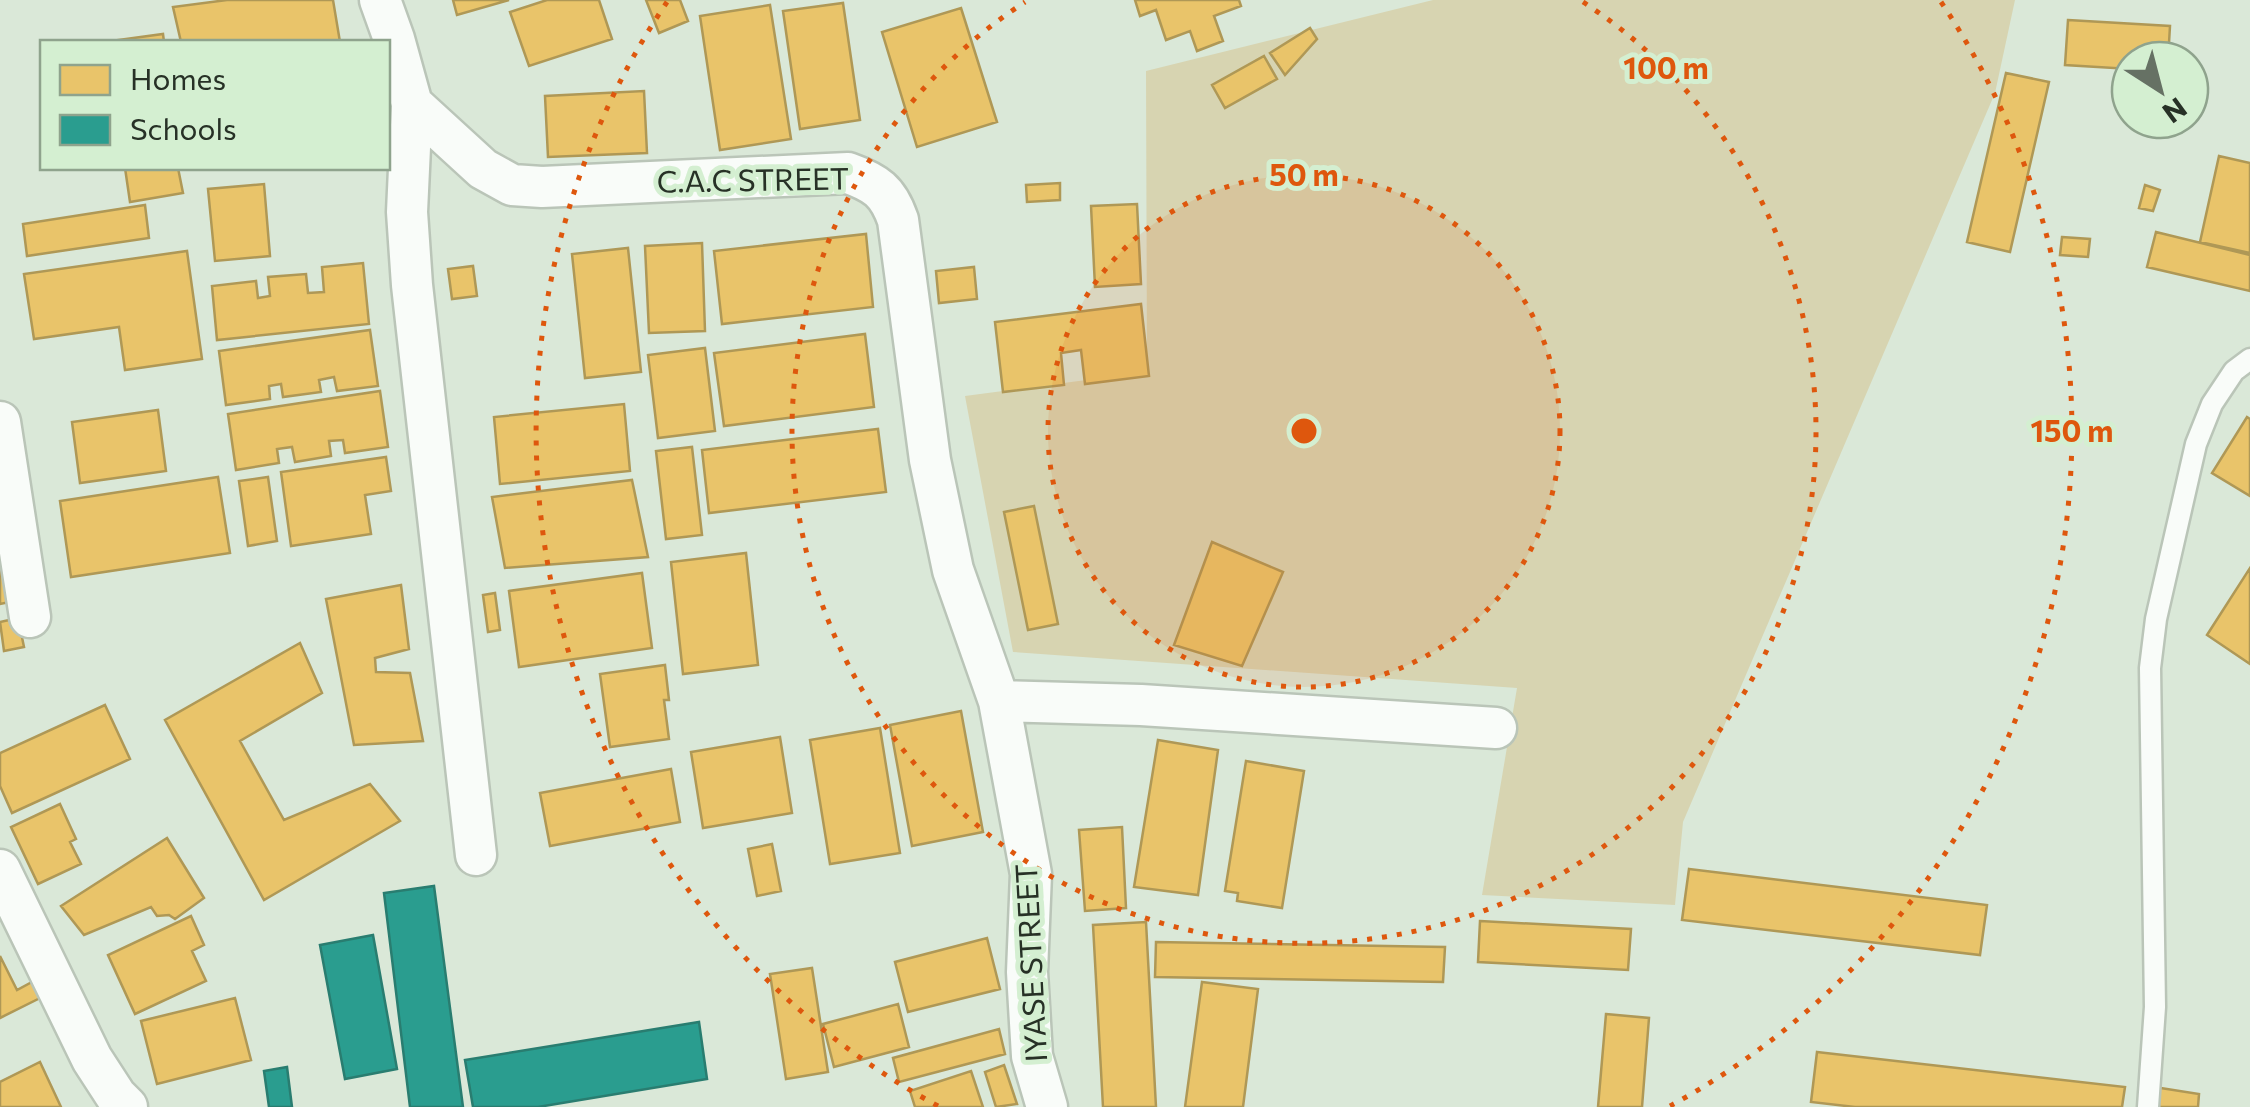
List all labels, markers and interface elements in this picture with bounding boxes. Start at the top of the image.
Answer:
legend [40,40,390,170]
north arrow [2110,40,2210,140]
text: 100 m [1623,48,1709,85]
text: Homes [130,59,226,96]
text: N [2157,91,2194,131]
text: Schools [130,109,237,146]
text: 50 m [1269,155,1339,192]
street label: C.A.C STREET [657,158,849,199]
text: 150 m [2031,411,2113,448]
centre of rings [1286,413,1322,449]
street label: IYASE STREET [1006,863,1053,1063]

